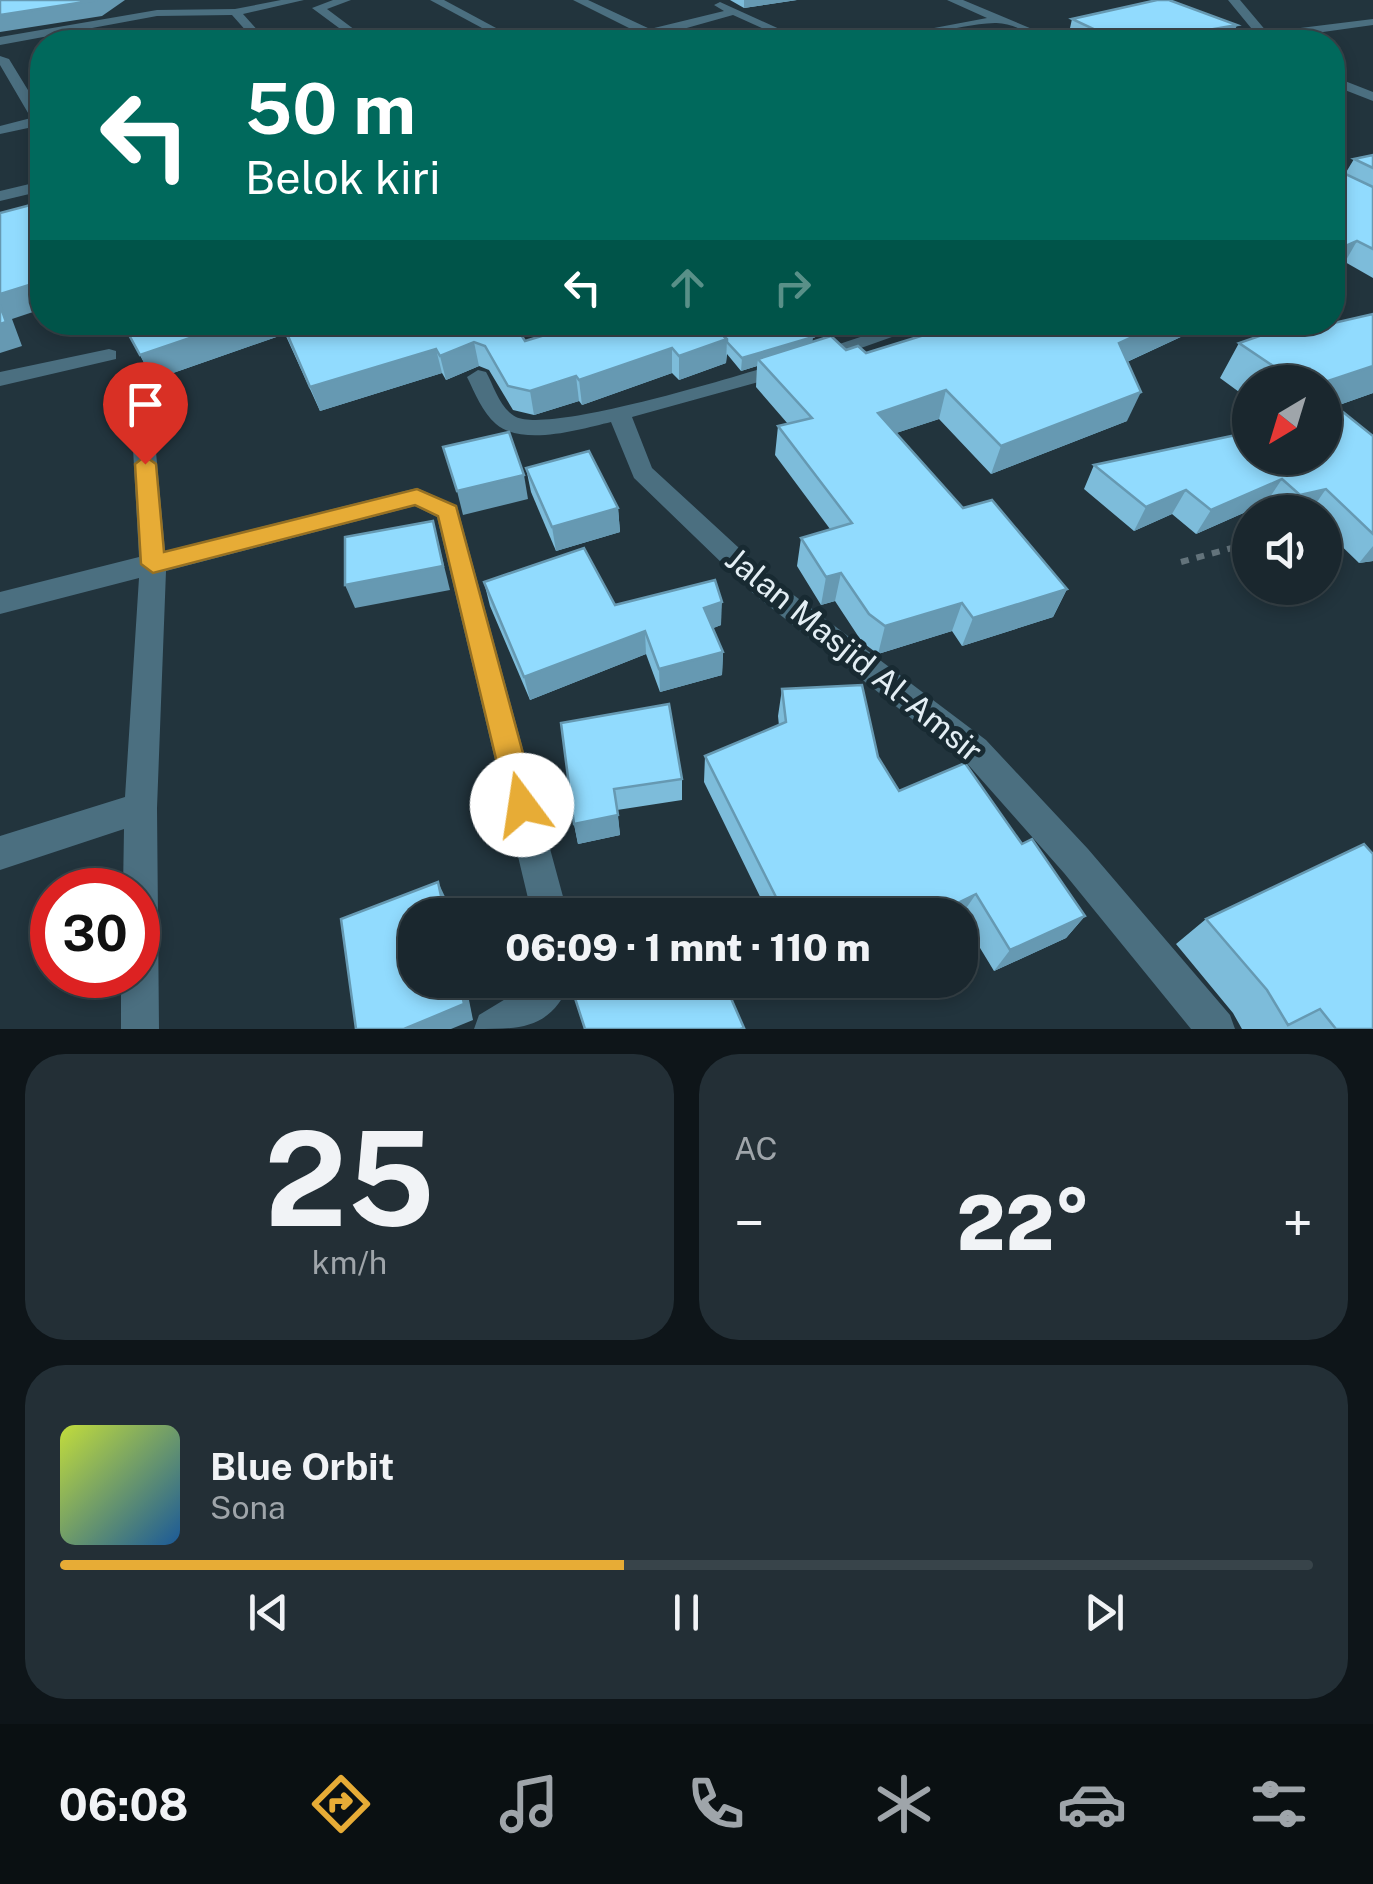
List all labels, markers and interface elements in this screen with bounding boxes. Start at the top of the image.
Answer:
text: 50 m [245,67,416,150]
icon: left [80,70,210,200]
text: Belok kiri [245,151,440,204]
icon: left [555,260,610,315]
icon: ahead [660,260,715,315]
icon: right [765,260,820,315]
pin [103,362,188,465]
north arrow [1232,365,1342,475]
map controls [1232,365,1342,605]
icon: arrive [118,377,173,432]
button: sound [1232,495,1342,605]
street label: Jalan Masjid Al-Amsir [719,540,990,769]
position arrow [470,753,574,857]
speed limit sign: 30 [30,868,160,998]
text: 06:09 · 1 mnt · 110 m [505,925,871,970]
text: 25 [264,1103,435,1255]
text: AC [734,1130,778,1167]
text: 22° [957,1179,1090,1267]
text: − [734,1191,765,1255]
text: + [1283,1191,1313,1255]
text: km/h [312,1244,387,1281]
text: Blue Orbit [210,1444,394,1489]
text: Sona [210,1489,286,1526]
icon: previous [241,1585,296,1640]
icon: pause [659,1585,714,1640]
icon: next [1077,1585,1132,1640]
icon: directions [306,1769,376,1839]
icon: music [494,1769,564,1839]
icon: phone [681,1769,751,1839]
icon: climate [869,1769,939,1839]
icon: car [1057,1769,1127,1839]
icon: filters [1244,1769,1314,1839]
text: 06:08 [59,1778,189,1831]

